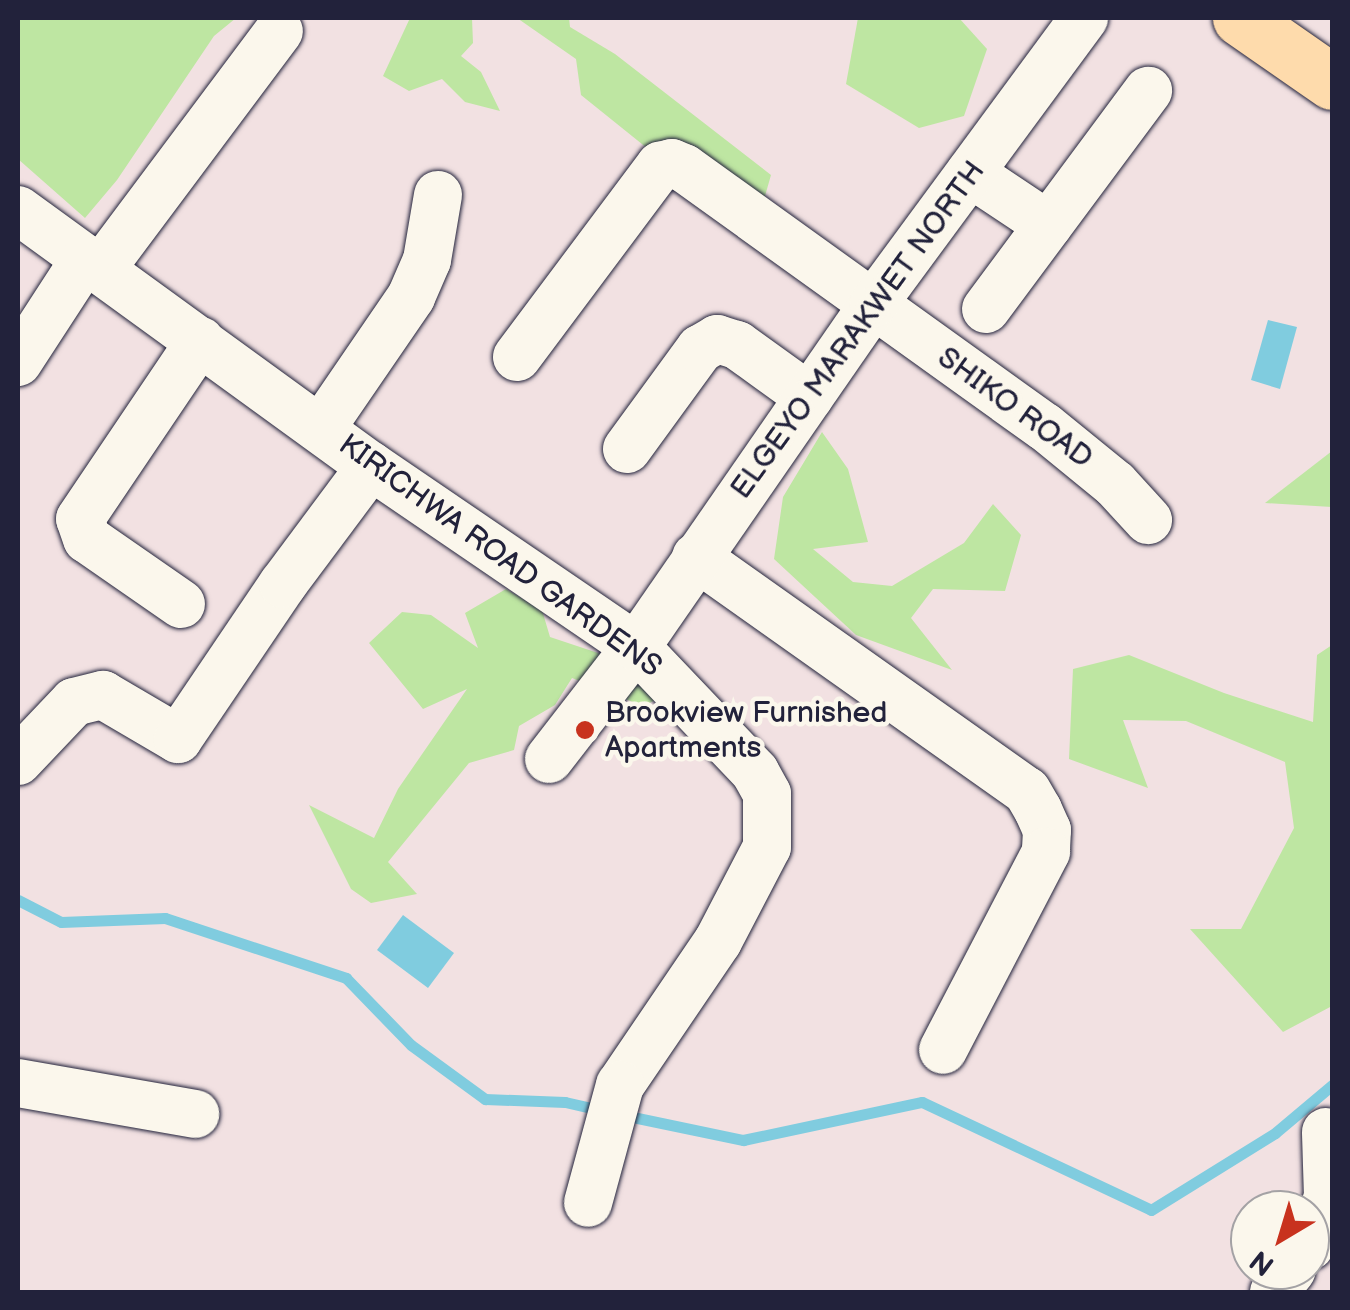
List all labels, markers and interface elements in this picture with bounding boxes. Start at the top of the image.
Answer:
street label: ELGEYO MARAKWET NORTH [723,154,993,506]
street label: SHIKO ROAD [930,340,1100,476]
street label: KIRICHWA ROAD GARDENS [332,427,668,685]
place label: Brookview Furnished Apartments [605,695,887,766]
marker: Brookview Furnished Apartments [574,719,596,741]
north arrow [1230,1190,1330,1290]
text: N [1244,1243,1281,1282]

